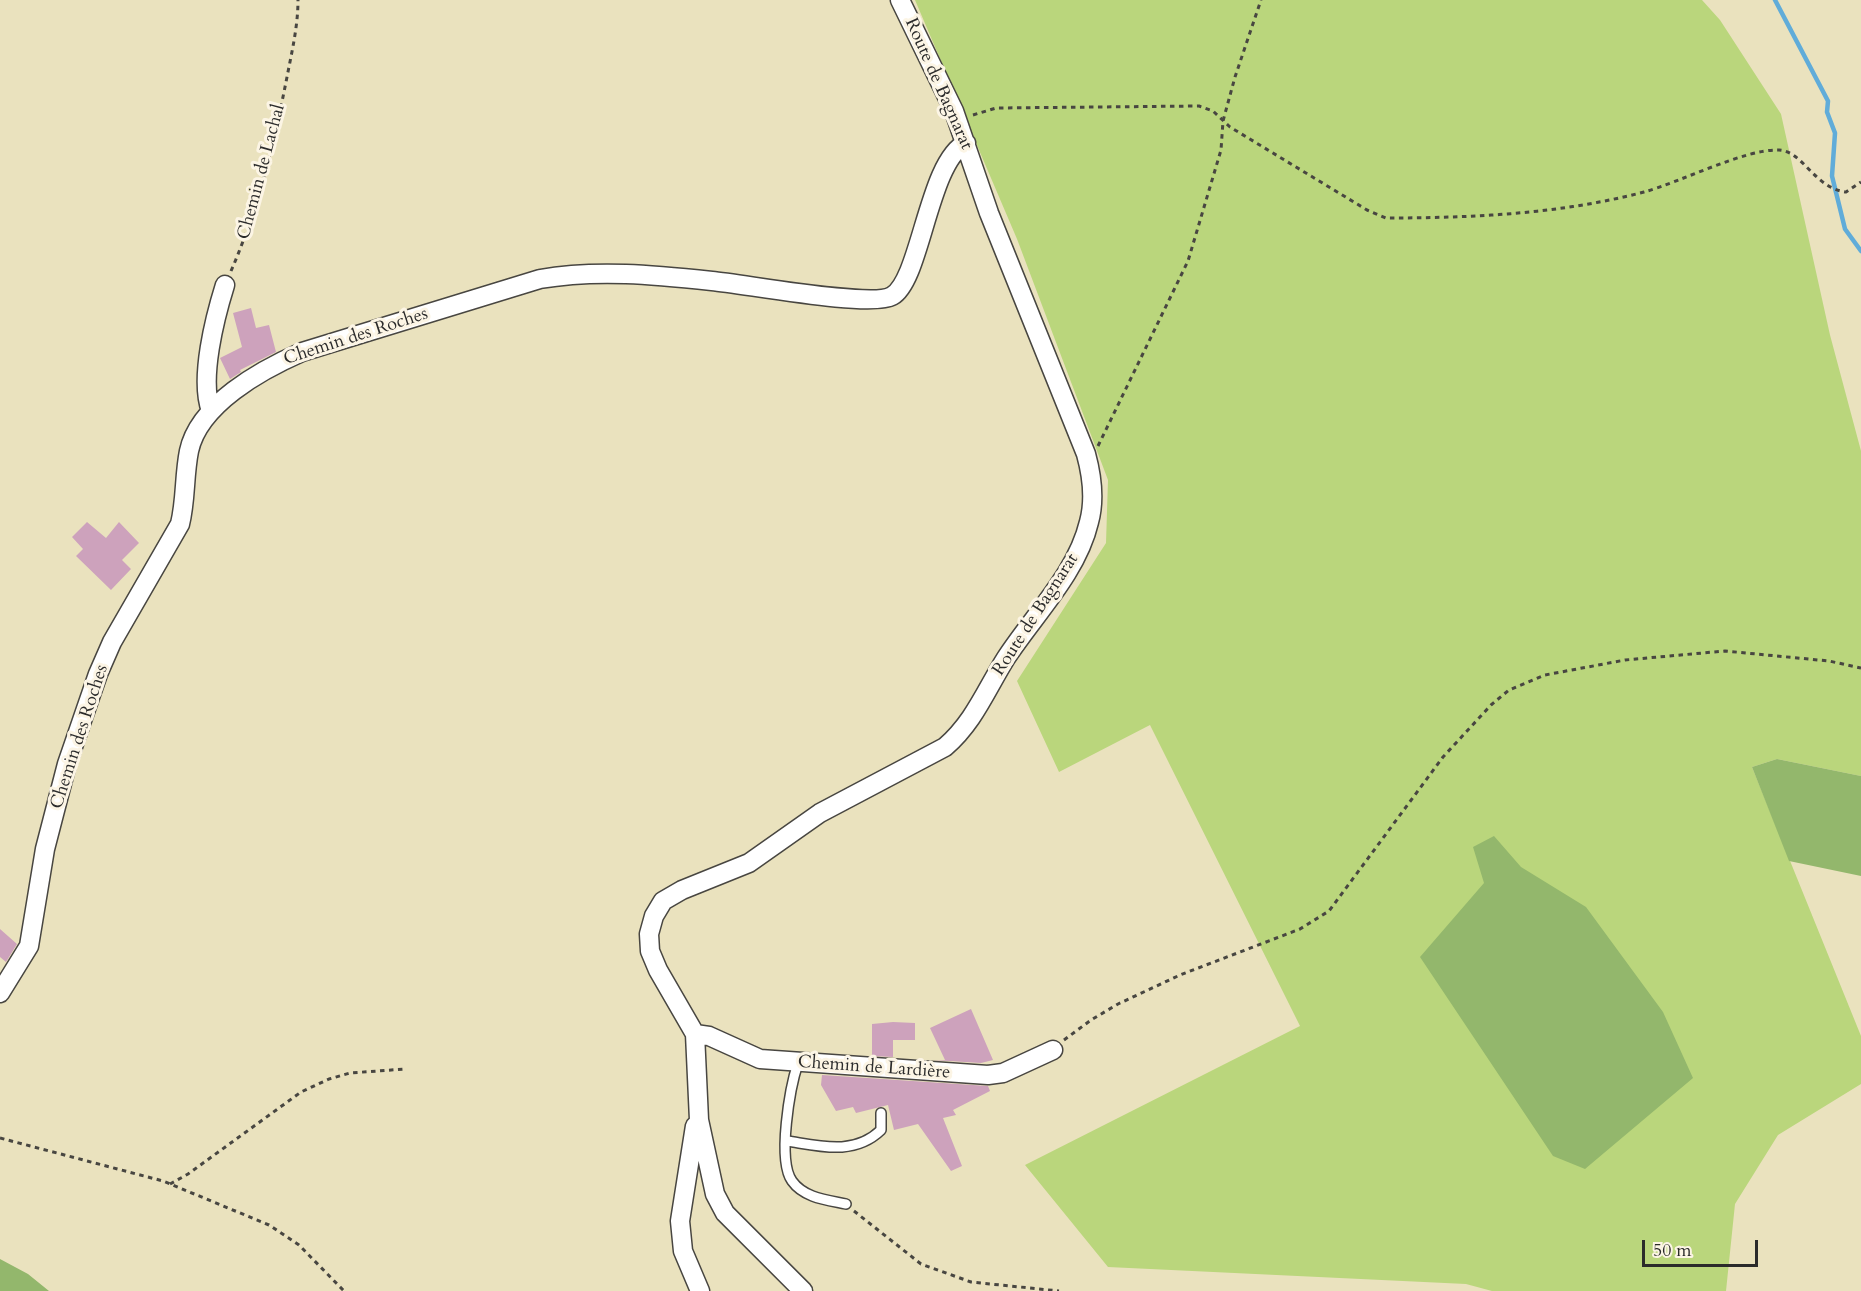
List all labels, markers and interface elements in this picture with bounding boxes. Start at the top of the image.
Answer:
street label: Route de Bagnarat [899,15,977,153]
street label: Chemin de Lachal [234,102,290,242]
street label: Chemin des Roches [281,304,431,370]
street label: Route de Bagnarat [988,550,1084,680]
street label: Chemin des Roches [47,662,113,812]
street label: Chemin de Lardière [797,1052,951,1084]
scale bar [1645,1228,1760,1266]
text: 50 m [1653,1238,1692,1263]

